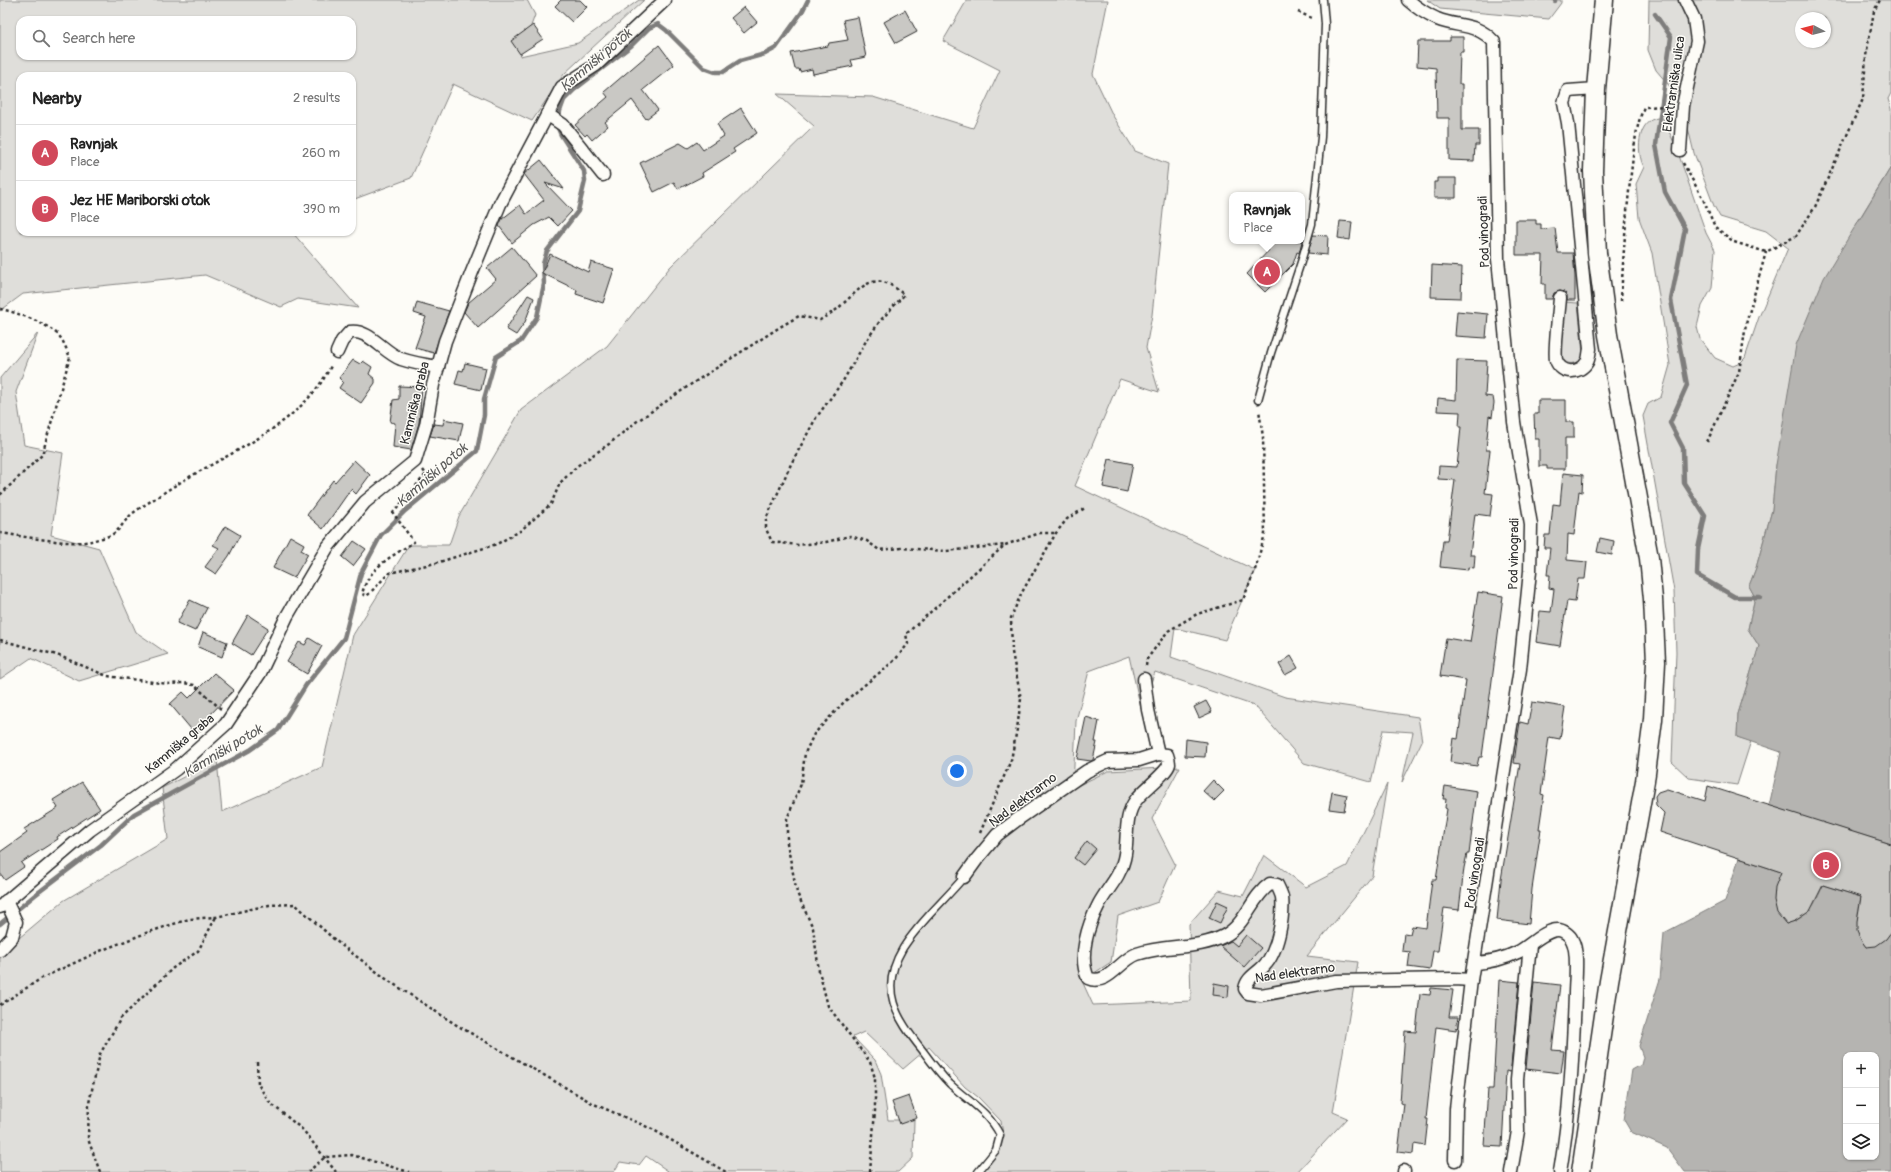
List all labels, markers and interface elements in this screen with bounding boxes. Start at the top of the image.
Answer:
north arrow [1795,12,1831,48]
search box [16,16,356,60]
water label: Kamniški potok [557,24,636,95]
icon: search [30,27,52,49]
text: Search here [62,29,135,48]
street label: Elektrarniška ulica [1659,35,1689,133]
text: Nearby [32,88,81,109]
text: 2 results [293,90,340,106]
text: Ravnjak [70,135,118,154]
text: A [41,145,49,161]
text: 260 m [302,145,340,161]
text: Place [70,154,99,170]
text: Jez HE Mariborski otok [70,191,210,210]
popup [1229,192,1305,244]
street label: Pod vinogradi [1475,196,1493,268]
text: B [41,201,49,217]
text: 390 m [303,201,340,217]
text: Ravnjak [1243,201,1291,220]
text: Place [70,210,99,226]
text: Place [1243,220,1273,236]
pin: A [1254,257,1280,287]
street label: Kamniška graba [397,360,433,446]
water label: Kamniški potok [393,439,472,510]
street label: Pod vinogradi [1505,518,1523,590]
street label: Kamniška graba [142,711,218,777]
water label: Kamniški potok [181,720,266,781]
your location [947,761,967,781]
street label: Nad elektrarno [986,769,1060,831]
street label: Pod vinogradi [1461,836,1489,910]
pin: B [1813,850,1839,880]
street label: Nad elektrarno [1254,959,1336,987]
map controls [1843,1052,1879,1160]
button: + [1843,1052,1879,1088]
button: − [1843,1088,1879,1124]
button: layers [1843,1124,1879,1160]

